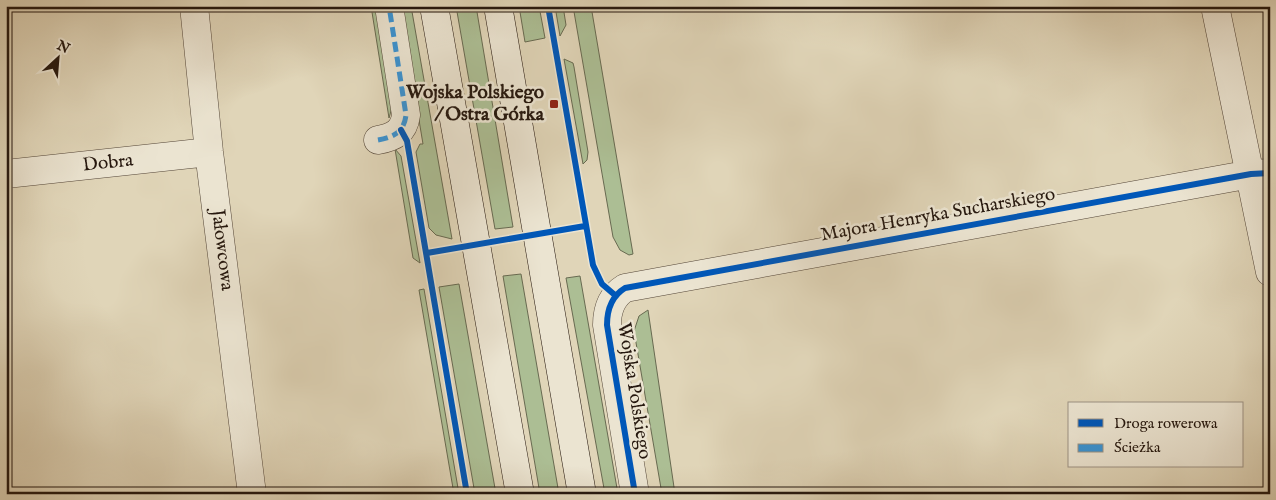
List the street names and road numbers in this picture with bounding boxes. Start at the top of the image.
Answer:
street label: Dobra [81,148,135,178]
street label: Majora Henryka Sucharskiego [819,183,1057,247]
street label: Jałowcowa [205,206,239,293]
street label: Wojska Polskiego [611,321,657,461]

